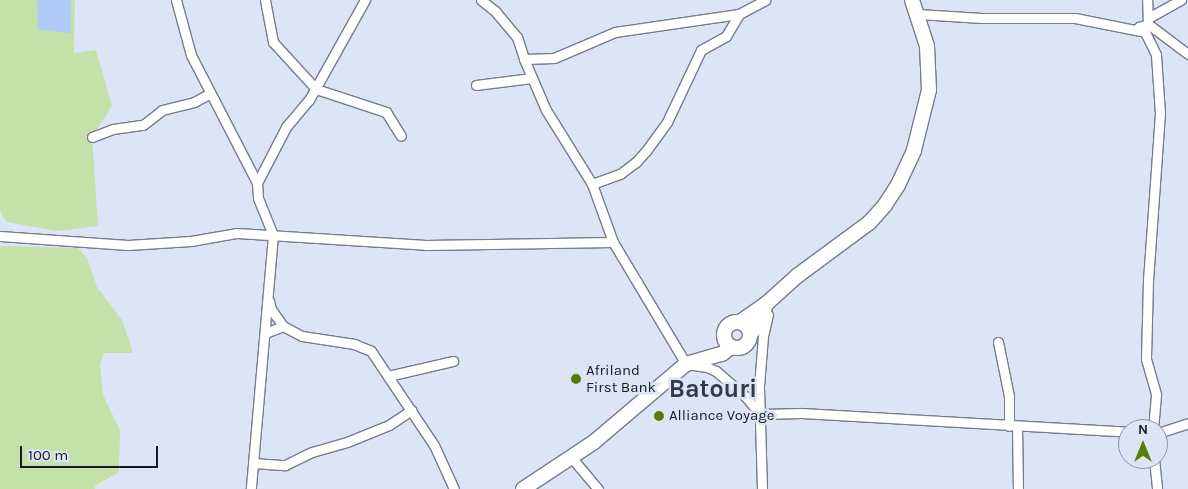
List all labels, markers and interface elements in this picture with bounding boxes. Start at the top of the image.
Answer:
place label: Afriland First Bank [586,361,656,396]
marker: Afriland First Bank [570,373,582,385]
district label: Batouri [669,374,757,404]
place label: Alliance Voyage [669,407,774,425]
marker: Alliance Voyage [653,410,665,422]
north arrow [1118,419,1168,469]
text: N [1138,421,1148,438]
scale bar [22,436,160,468]
text: 100 m [28,446,68,464]

